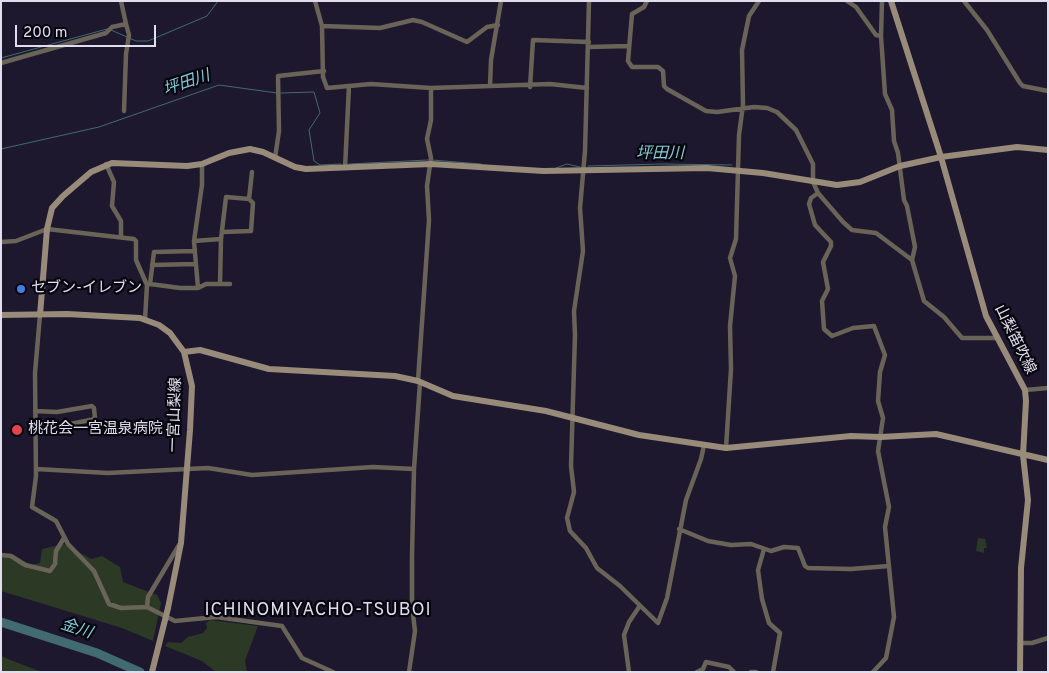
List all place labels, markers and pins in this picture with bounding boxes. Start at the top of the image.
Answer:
place label: セブン-イレブン [31,280,142,298]
marker: セブン-イレブン [15,283,27,295]
place label: 桃花会一宮温泉病院 [28,421,163,439]
marker: 桃花会一宮温泉病院 [10,423,24,437]

